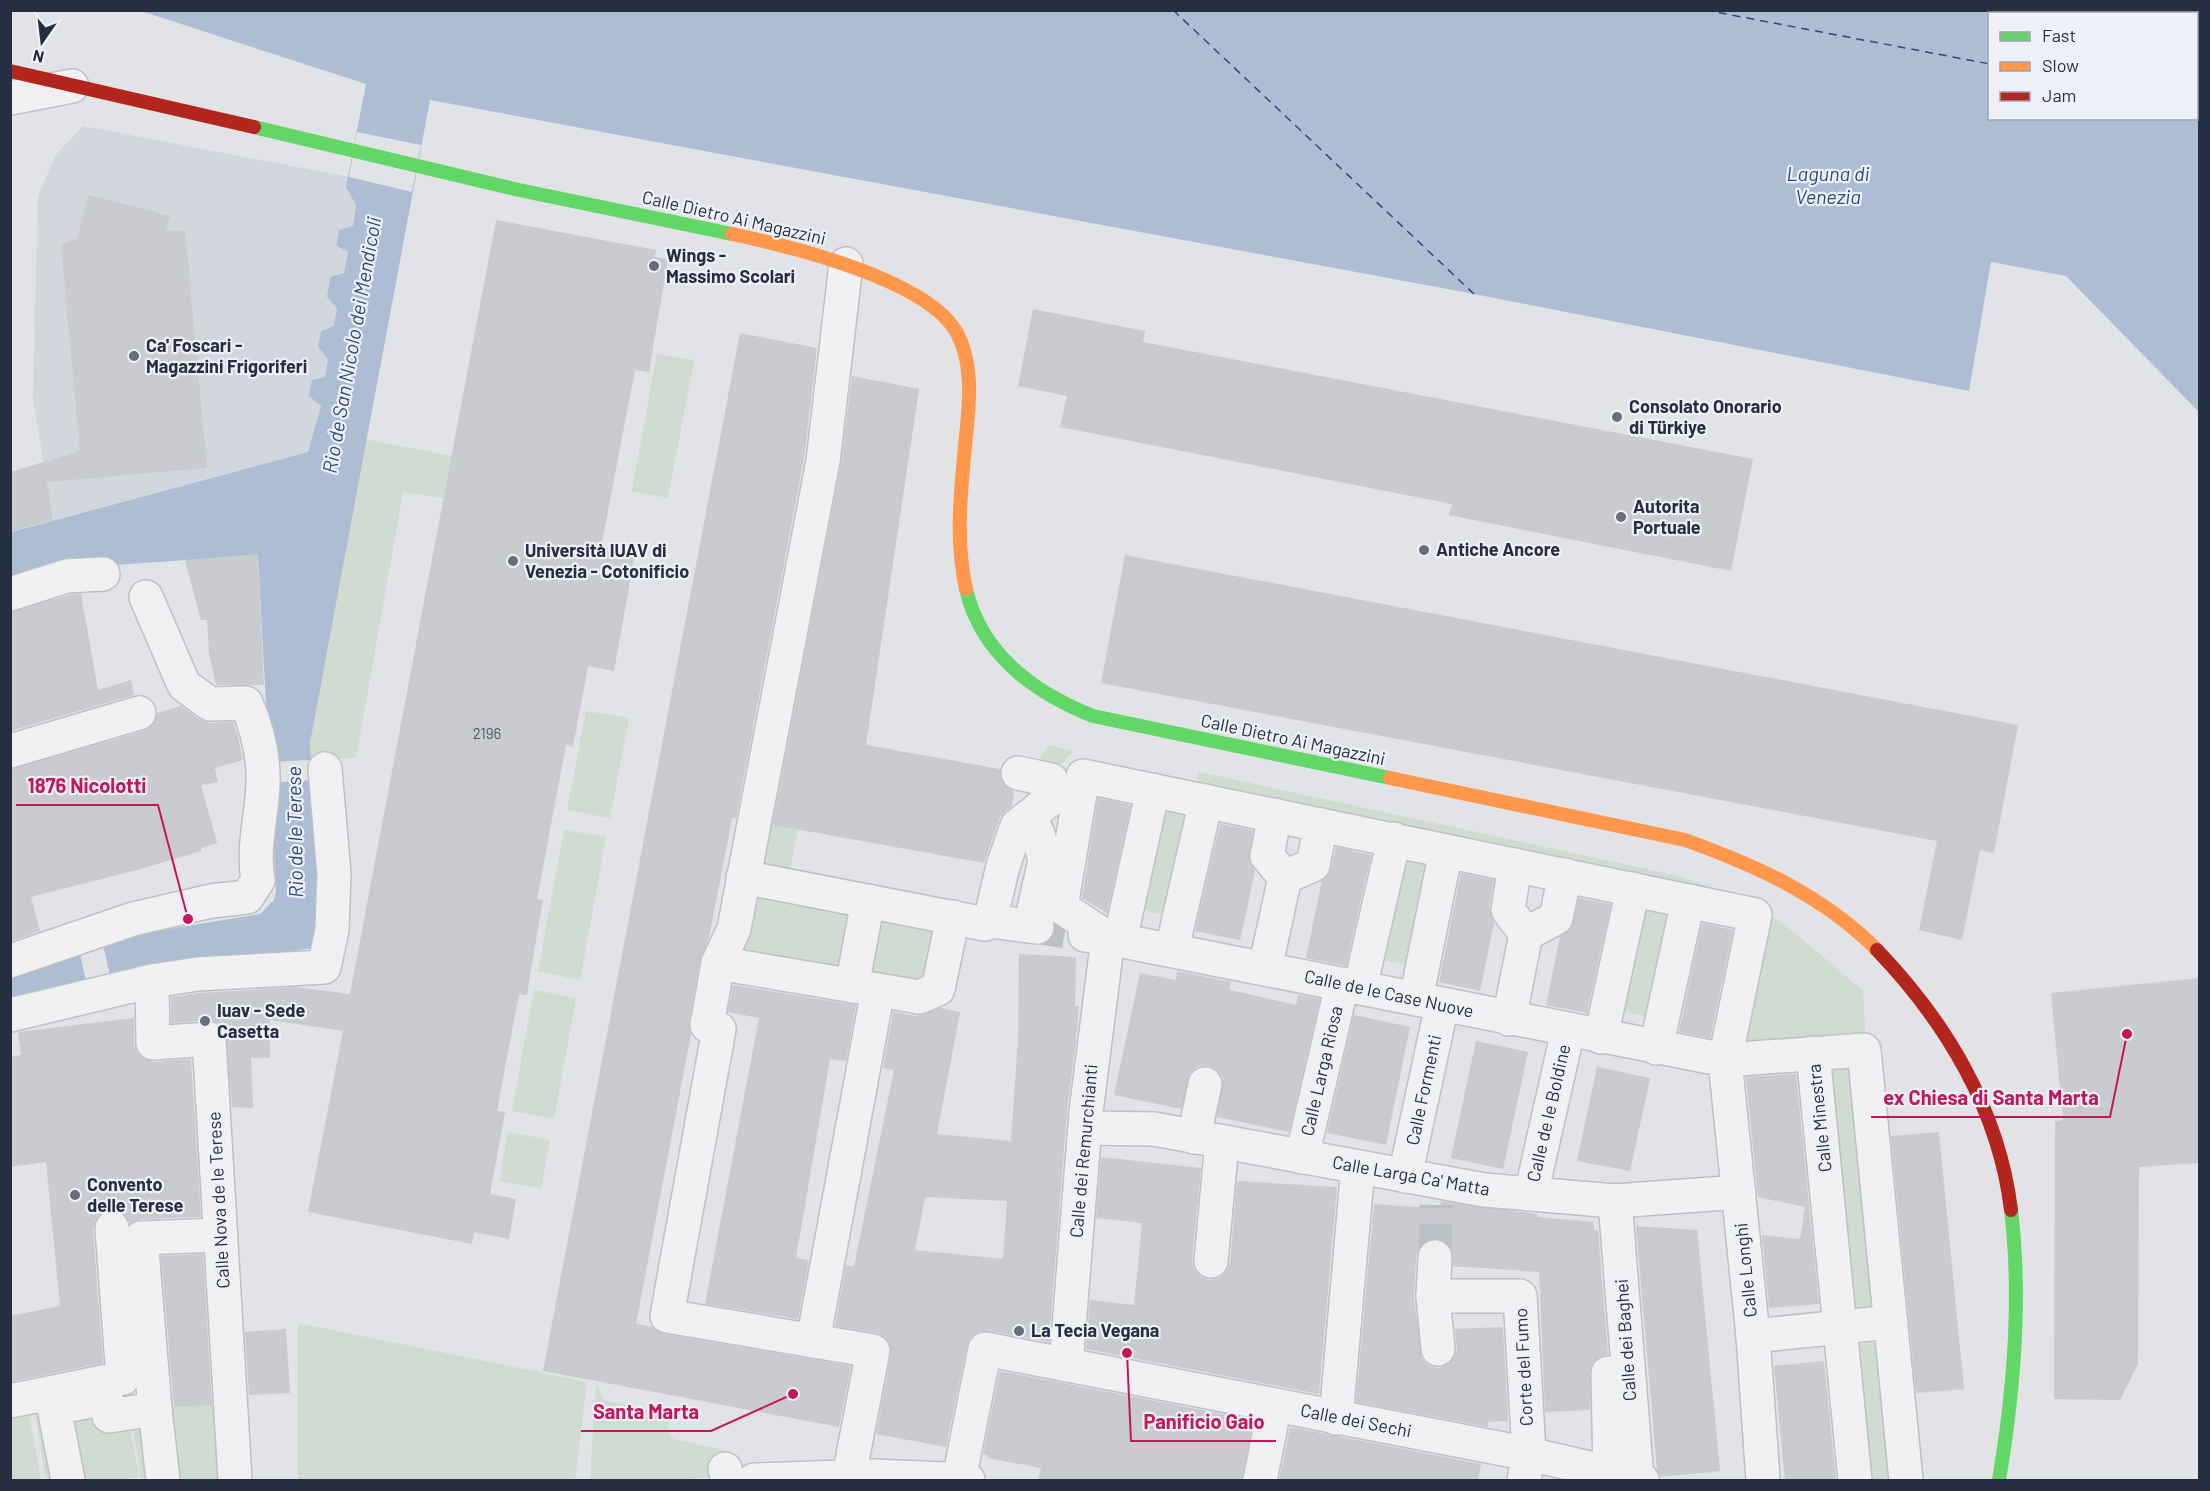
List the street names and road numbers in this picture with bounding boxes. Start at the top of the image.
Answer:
street label: Calle Dietro Ai Magazzini [640,185,828,249]
street label: Calle Dietro Ai Magazzini [1199,709,1387,769]
street label: Calle de le Case Nuove [1302,964,1476,1022]
street label: Calle Larga Riosa [1295,1004,1347,1138]
street label: Calle Formenti [1401,1032,1445,1147]
street label: Calle de le Boldine [1521,1042,1575,1184]
street label: Calle dei Remurchianti [1064,1063,1102,1239]
street label: Calle Minestra [1802,1063,1836,1173]
street label: Calle Nova de le Terese [202,1111,234,1289]
street label: Calle Larga Ca' Matta [1331,1150,1492,1200]
street label: Calle Longhi [1729,1222,1761,1319]
street label: Calle dei Baghei [1610,1278,1640,1402]
street label: Corte del Fumo [1509,1307,1537,1427]
street label: Calle dei Sechi [1299,1398,1414,1442]

